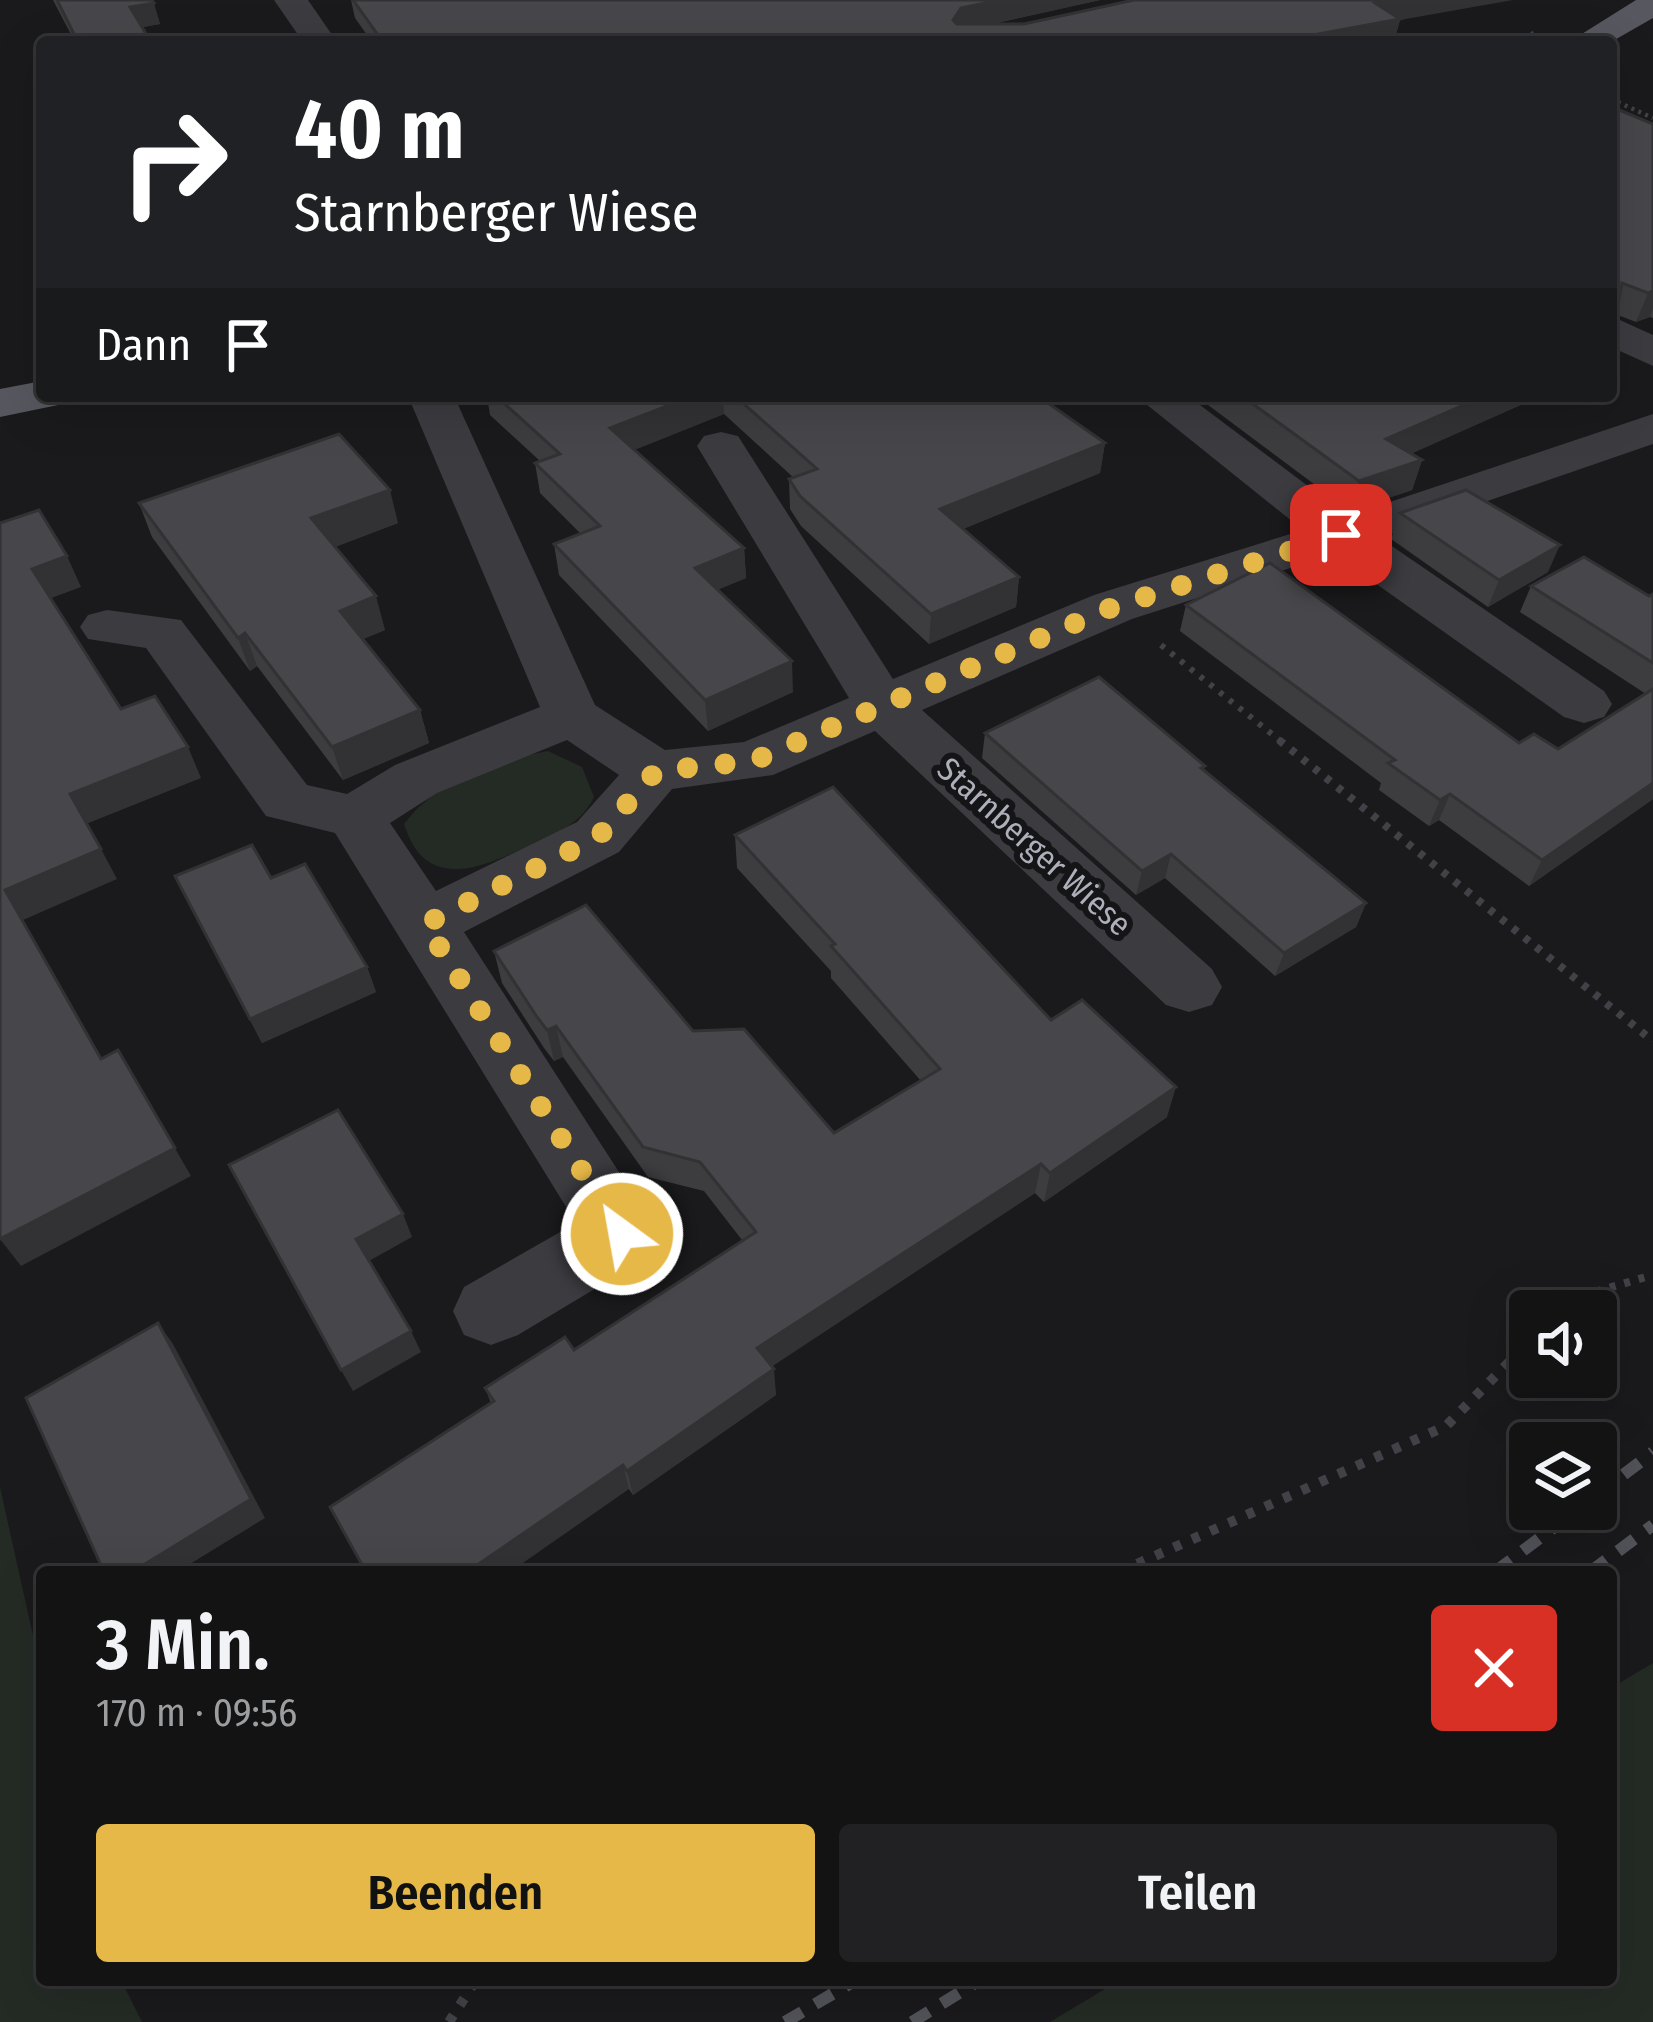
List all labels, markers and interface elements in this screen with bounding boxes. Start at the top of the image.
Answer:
text: 40 m [294,79,465,180]
icon: right [96,84,252,240]
text: Starnberger Wiese [294,181,699,245]
icon: arrive [215,312,281,378]
text: Dann [96,318,191,372]
pin [1290,484,1392,586]
icon: arrive [1308,502,1374,568]
street label: Starnberger Wiese [929,749,1140,944]
position arrow [559,1171,685,1297]
map controls [1509,1290,1617,1530]
button: sound [1509,1290,1617,1398]
button: layers [1509,1422,1617,1530]
text: 3 Min. [96,1602,270,1688]
button: close [1431,1605,1557,1731]
text: 170 m · 09:56 [96,1690,297,1736]
button: Beenden [96,1824,815,1962]
button: Teilen [839,1824,1557,1962]

